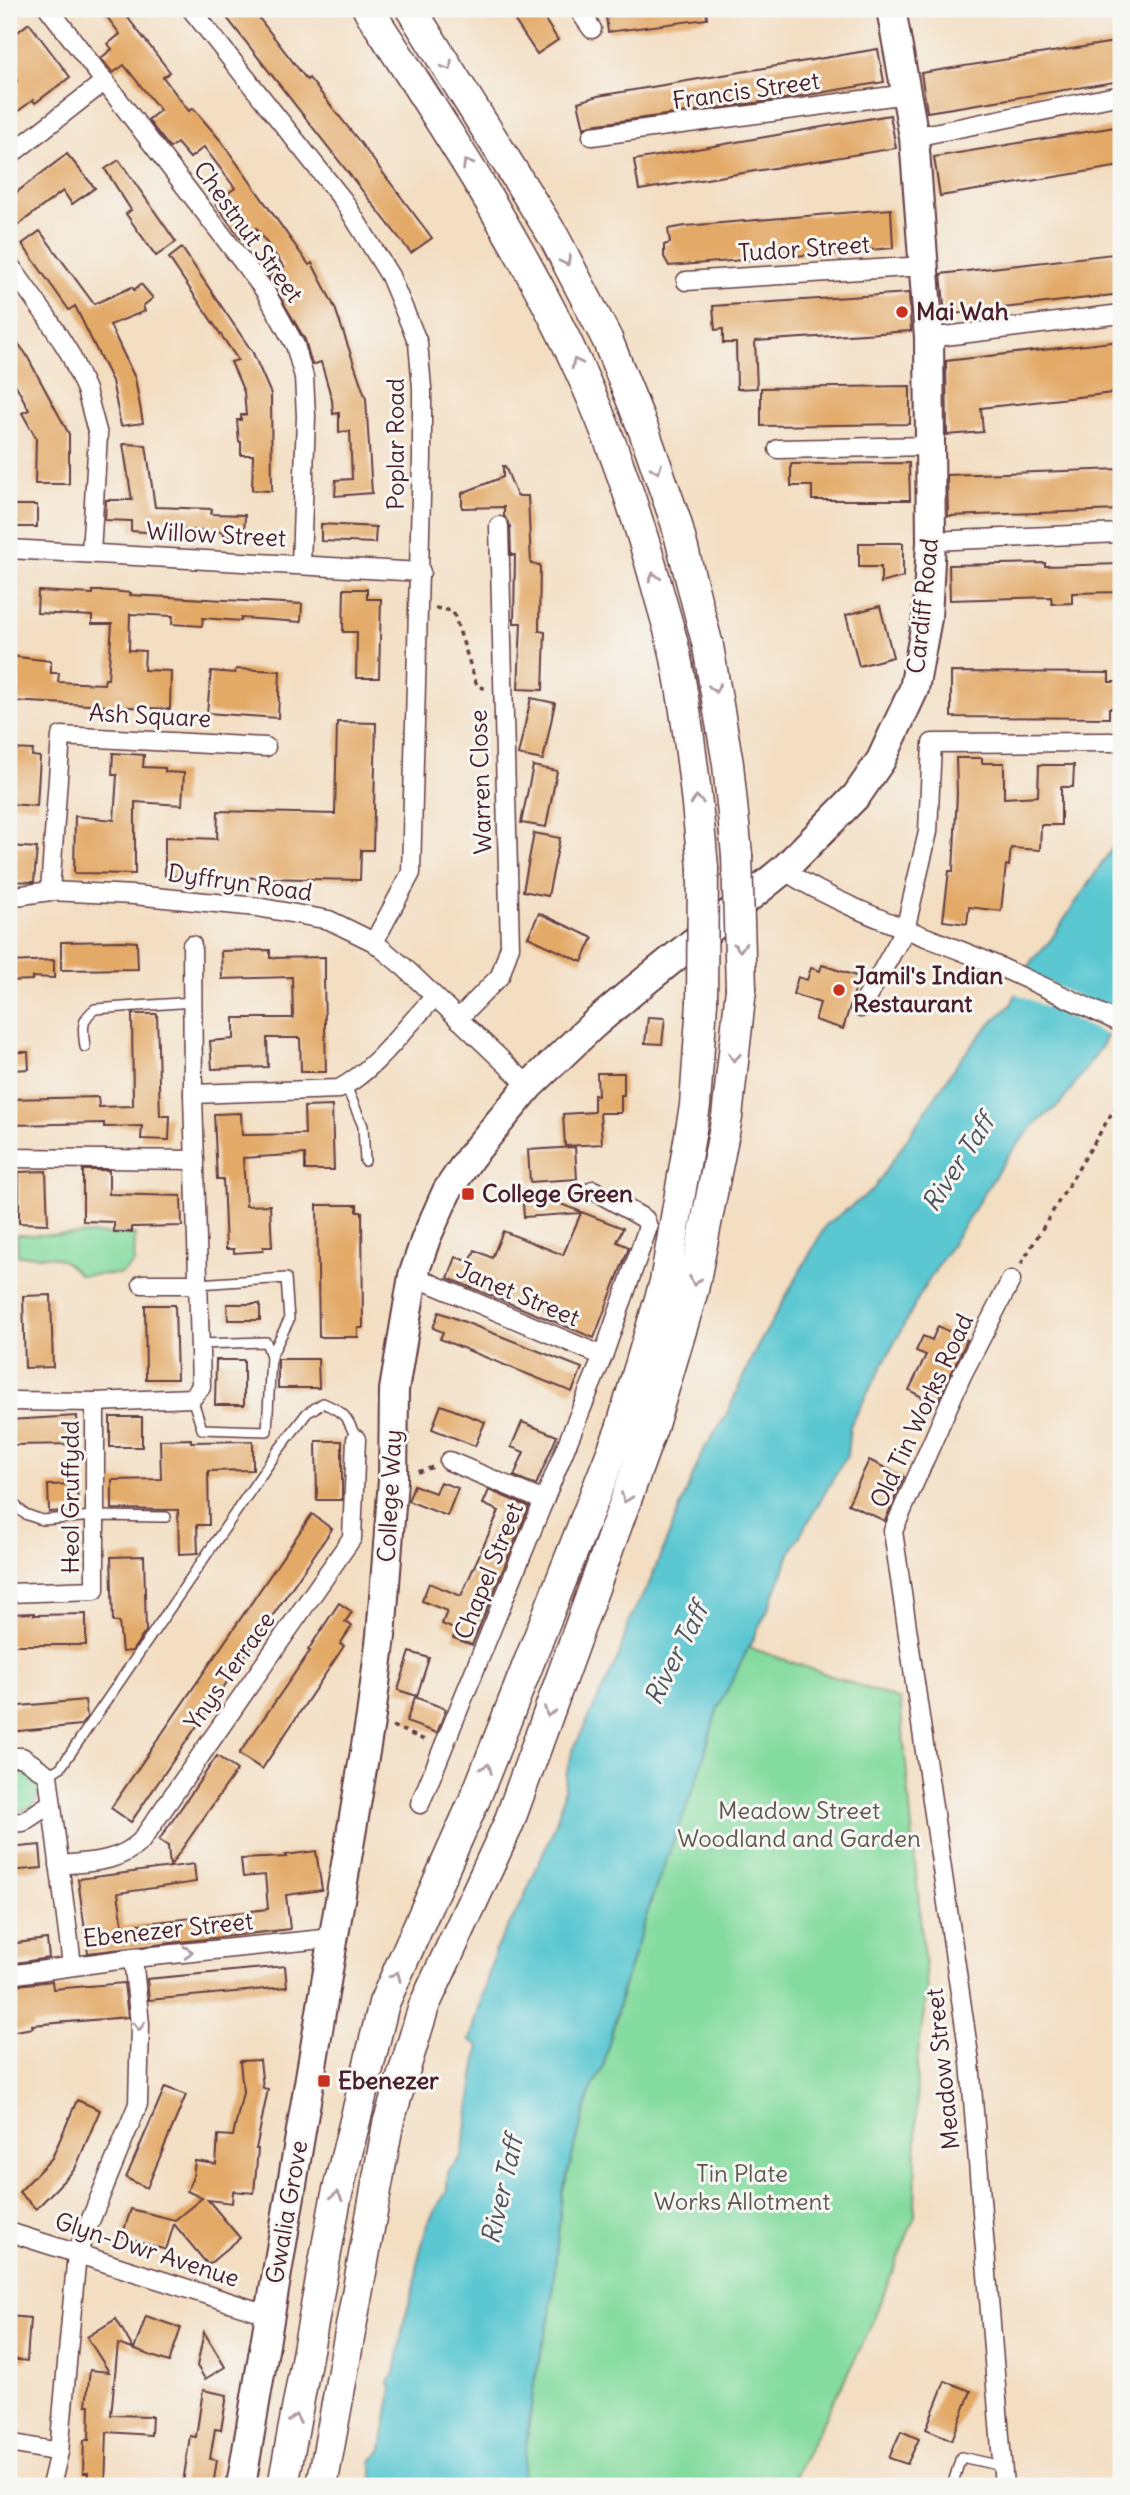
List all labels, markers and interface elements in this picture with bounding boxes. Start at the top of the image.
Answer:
one-way arrow [440,59,453,72]
street label: Francis Street [671,65,821,115]
street label: Chestnut Street [188,155,310,308]
one-way arrow [462,158,475,171]
street label: Tudor Street [737,228,871,268]
one-way arrow [558,254,571,266]
place label: Mai Wah [916,296,1009,326]
marker: Mai Wah [894,304,910,320]
one-way arrow [571,358,585,370]
street label: Poplar Road [380,378,410,510]
one-way arrow [649,462,663,474]
street label: Willow Street [145,515,287,553]
street label: Cardiff Road [900,537,944,675]
one-way arrow [648,571,662,583]
one-way arrow [707,682,722,694]
street label: Ash Square [88,697,212,733]
street label: Warren Close [462,709,498,855]
one-way arrow [690,794,705,805]
street label: Dyffryn Road [166,857,314,907]
one-way arrow [732,942,748,953]
place label: Jamil's Indian Restaurant [853,960,1003,1018]
marker: Jamil's Indian Restaurant [831,982,847,998]
one-way arrow [727,1052,742,1063]
water label: River Taff [914,1103,1004,1218]
place label: College Green [482,1178,633,1208]
marker: College Green [460,1186,476,1202]
street label: Janet Street [452,1254,584,1332]
one-way arrow [689,1275,703,1287]
street label: Old Tin Works Road [863,1309,979,1512]
street label: Heol Gruffydd [55,1420,85,1574]
street label: College Way [371,1429,407,1563]
one-way arrow [621,1491,635,1503]
street label: Chapel Street [447,1498,529,1644]
water label: River Taff [636,1593,718,1710]
street label: Ynys Terrace [177,1606,281,1735]
one-way arrow [543,1705,557,1717]
one-way arrow [479,1763,493,1775]
park label: Meadow Street Woodland and Garden [677,1795,921,1853]
street label: Ebenezer Street [81,1905,254,1953]
one-way arrow [183,1945,194,1960]
one-way arrow [388,1971,402,1983]
street label: Meadow Street [919,1987,965,2151]
one-way arrow [132,2020,147,2031]
place label: Ebenezer [338,2065,439,2095]
marker: Ebenezer [316,2073,332,2089]
water label: River Taff [473,2127,531,2247]
street label: Gwalia Grove [259,2138,313,2286]
park label: Tin Plate Works Allotment [654,2158,830,2216]
one-way arrow [328,2190,343,2202]
street label: Glyn-Dwr Avenue [51,2205,243,2293]
one-way arrow [287,2413,302,2425]

